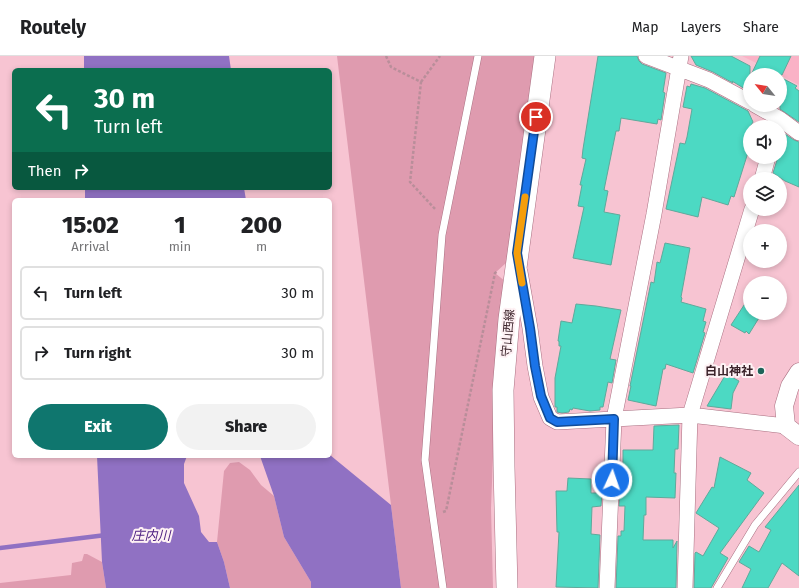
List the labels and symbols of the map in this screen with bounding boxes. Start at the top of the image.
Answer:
north arrow [743,68,787,112]
pin [519,100,553,134]
street label: 守山西線 [499,308,517,358]
place label: 白山神社 [705,364,753,378]
marker: 白山神社 [756,366,766,376]
position arrow [591,459,633,501]
water label: 庄内川 [131,528,172,543]

